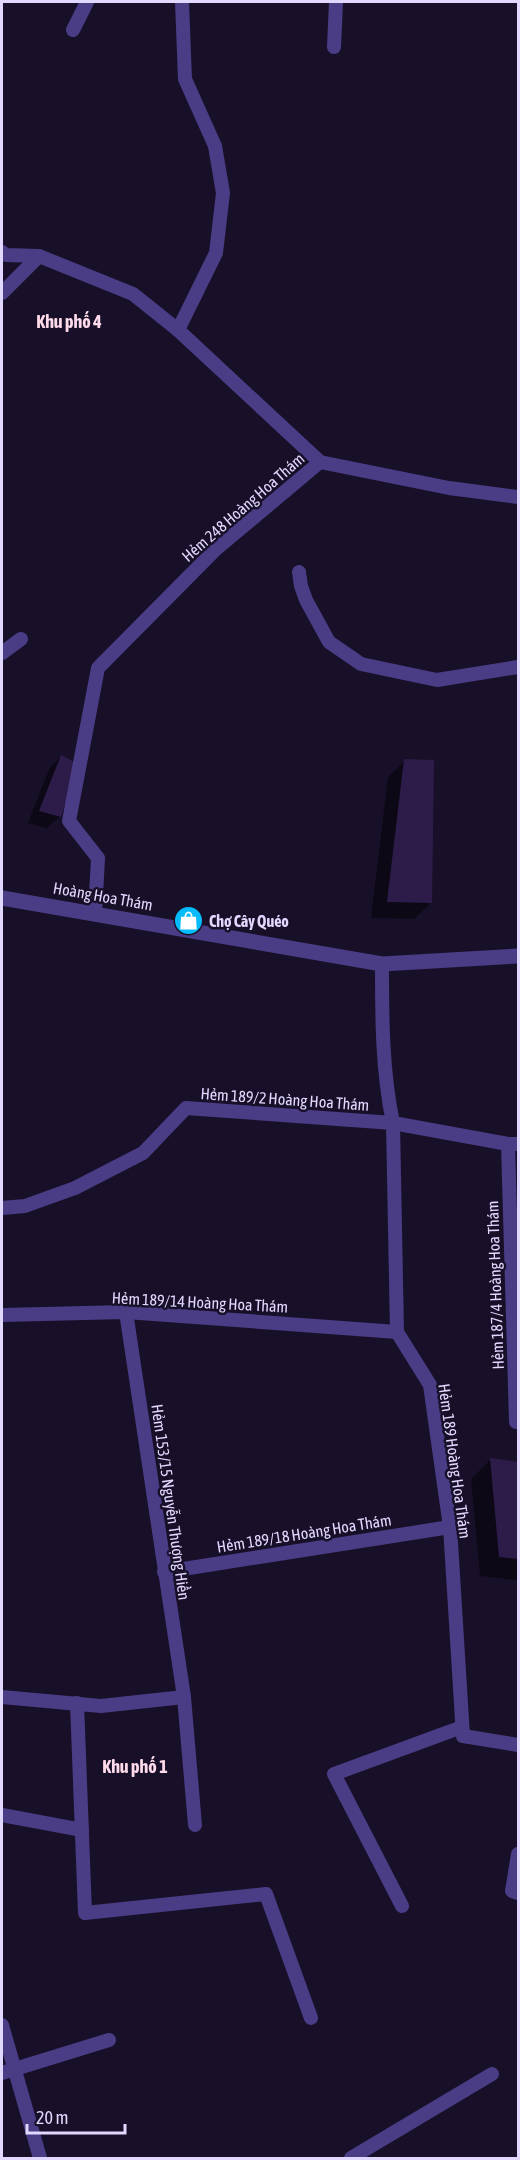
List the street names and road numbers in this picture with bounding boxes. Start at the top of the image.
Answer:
street label: Hẻm 248 Hoàng Hoa Thám [178,449,308,566]
street label: Hoàng Hoa Thám [52,878,154,915]
street label: Hẻm 189/2 Hoàng Hoa Thám [200,1084,370,1115]
street label: Hẻm 187/4 Hoàng Hoa Thám [483,1200,508,1370]
street label: Hẻm 189/14 Hoàng Hoa Thám [111,1288,289,1317]
street label: Hẻm 189 Hoàng Hoa Thám [434,1383,475,1540]
street label: Hẻm 153/15 Nguyễn Thượng Hiền [147,1403,195,1601]
street label: Hẻm 189/18 Hoàng Hoa Thám [215,1510,393,1557]

